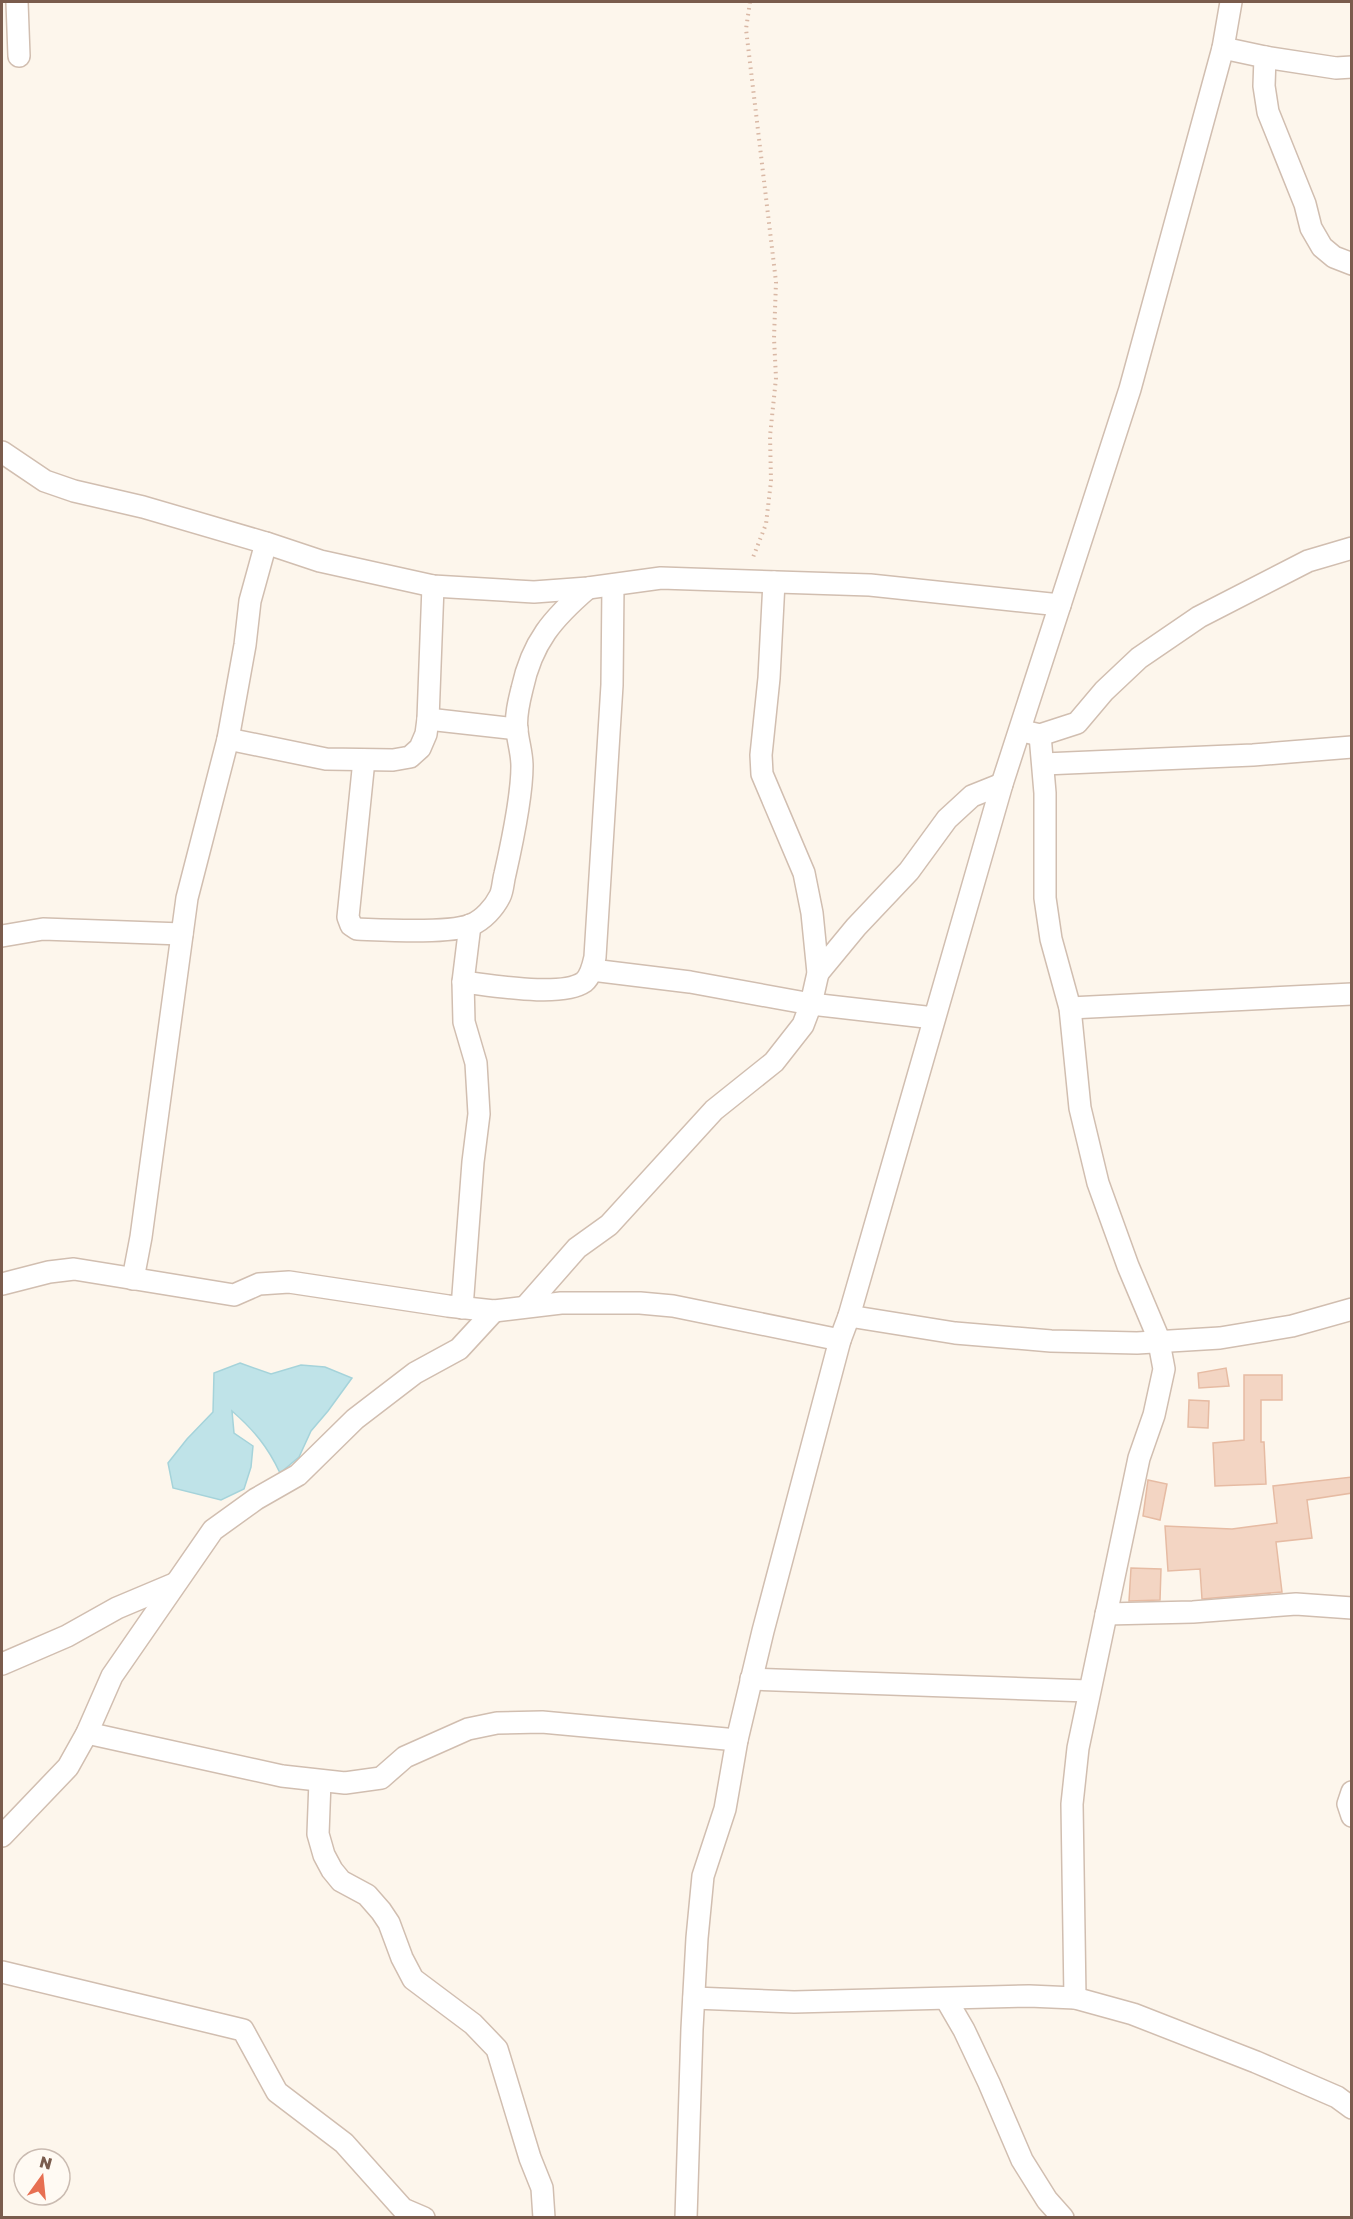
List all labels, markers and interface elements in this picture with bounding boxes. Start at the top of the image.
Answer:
north arrow [12,2147,72,2207]
text: N [37,2151,54,2174]

